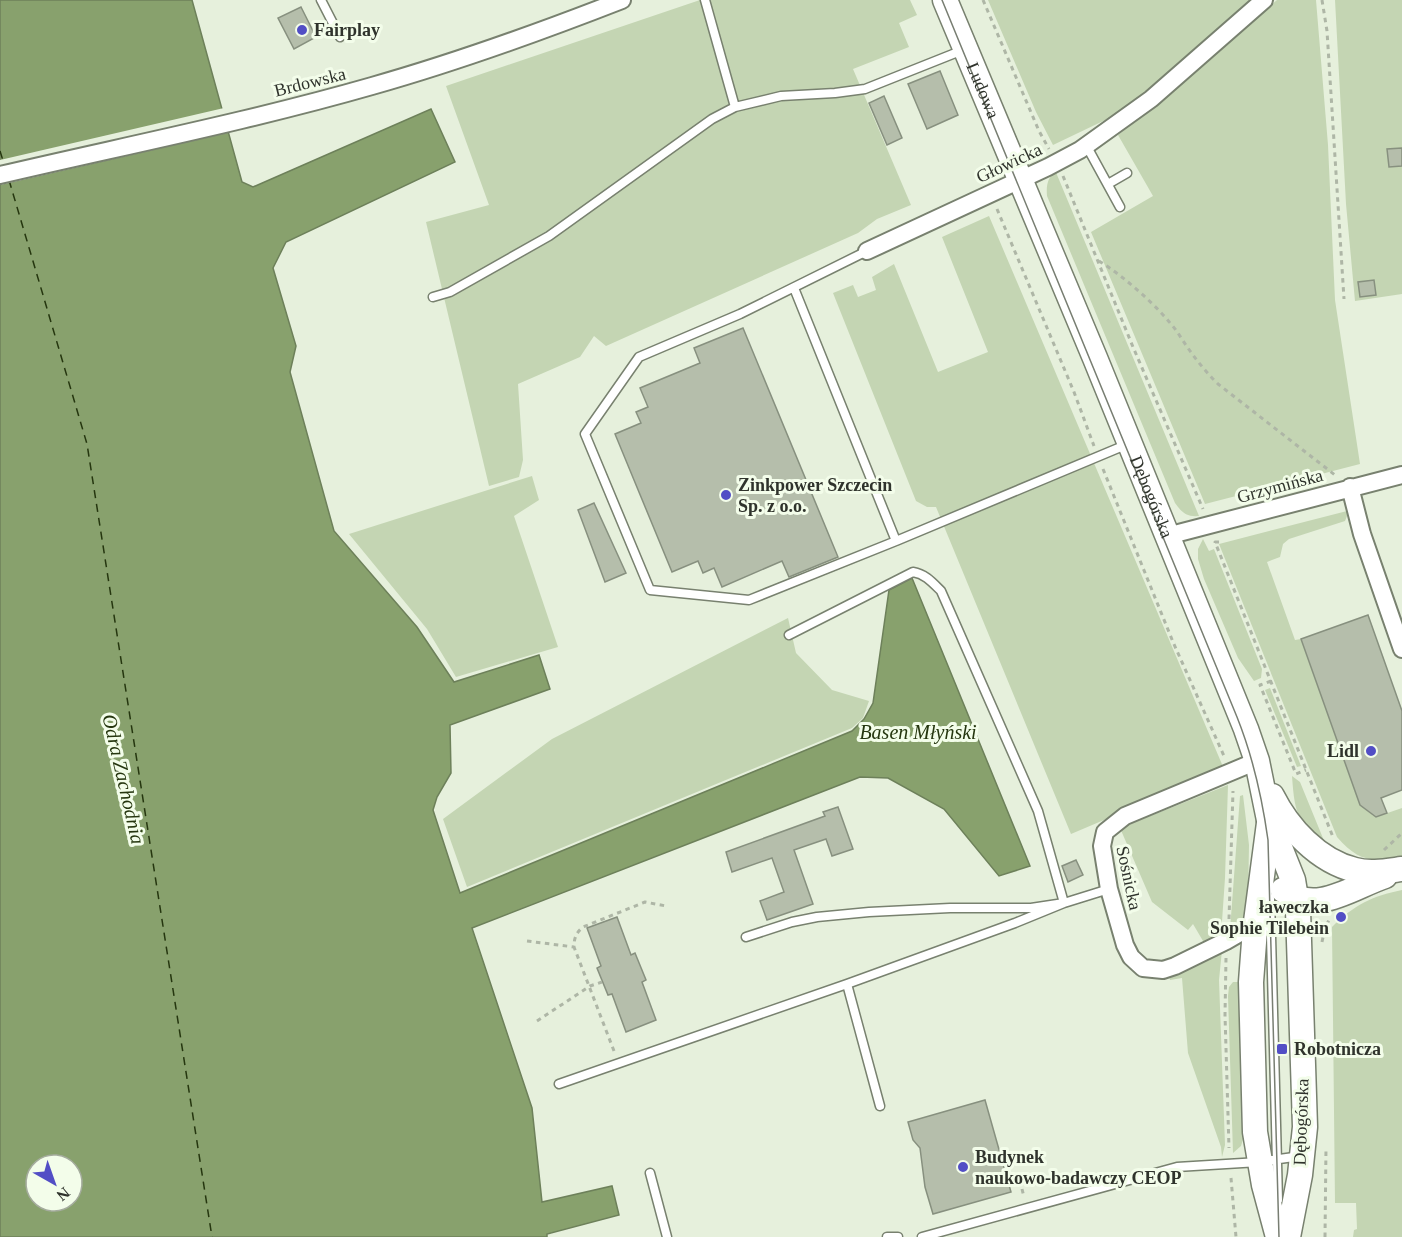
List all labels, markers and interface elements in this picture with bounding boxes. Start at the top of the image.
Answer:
place label: Fairplay [314,20,380,40]
marker: Fairplay [295,23,309,37]
street label: Ludowa [962,59,1003,121]
street label: Brdowska [272,63,348,101]
street label: Głowicka [973,139,1045,187]
street label: Dębogórska [1126,453,1177,541]
street label: Grzymińska [1235,465,1325,507]
place label: Zinkpower Szczecin Sp. z o.o. [738,475,892,516]
marker: Zinkpower Szczecin Sp. z o.o. [719,488,733,502]
water label: Odra Zachodnia [98,712,150,846]
water label: Basen Młyński [859,721,977,744]
place label: Lidl [1327,741,1359,761]
marker: Lidl [1364,744,1378,758]
street label: Sośnicka [1112,844,1146,912]
place label: ławeczka Sophie Tilebein [1210,897,1329,938]
marker: ławeczka Sophie Tilebein [1334,910,1348,924]
place label: Robotnicza [1294,1039,1381,1059]
marker: Robotnicza [1275,1042,1289,1056]
street label: Dębogórska [1289,1078,1313,1166]
place label: Budynek naukowo-badawczy CEOP [975,1147,1182,1188]
north arrow [24,1153,84,1213]
marker: Budynek naukowo-badawczy CEOP [956,1160,970,1174]
text: N [53,1184,73,1205]

